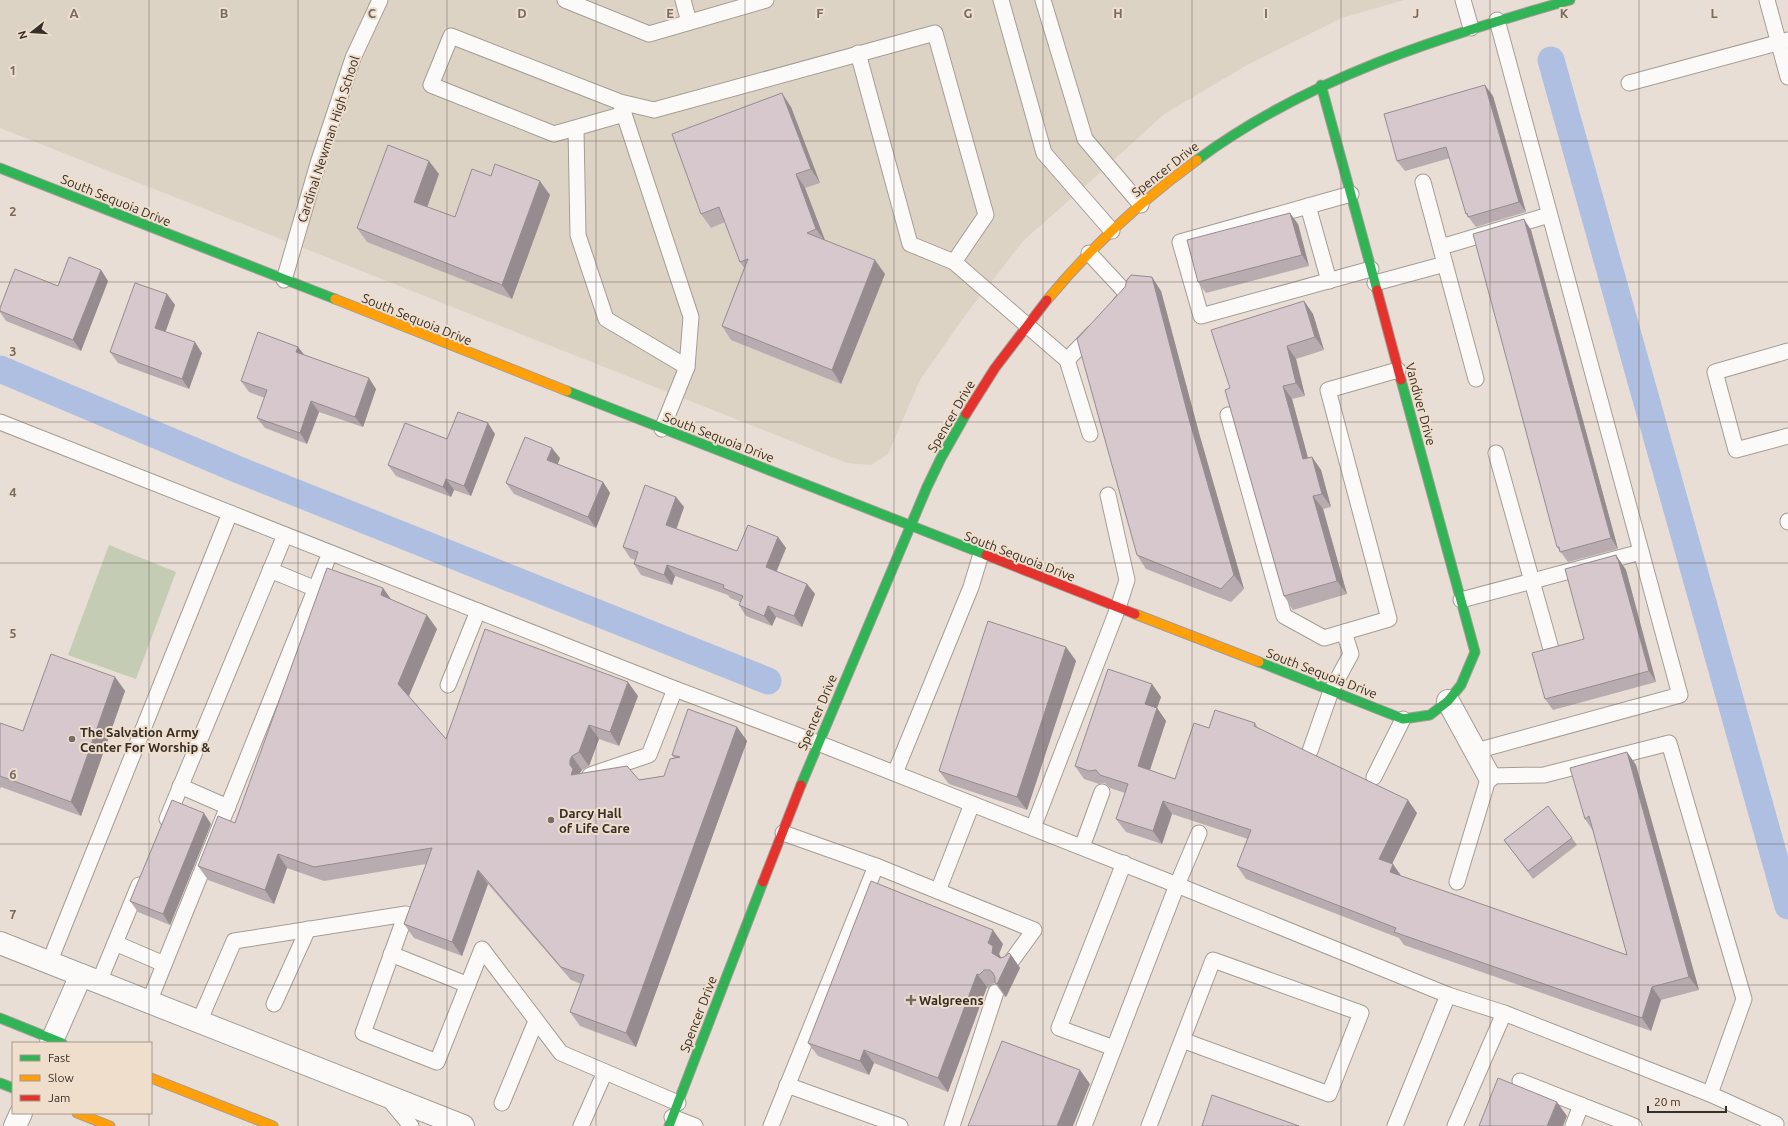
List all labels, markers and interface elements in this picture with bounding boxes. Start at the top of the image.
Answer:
text: A [69,6,79,20]
text: B [220,6,229,20]
text: C [368,6,377,20]
text: D [517,6,527,20]
text: E [666,6,674,20]
text: F [816,6,824,20]
text: G [964,6,973,20]
text: H [1113,6,1123,20]
text: I [1264,6,1268,20]
text: J [1413,6,1419,20]
text: K [1560,6,1569,20]
text: L [1710,6,1718,20]
north arrow [12,12,52,52]
text: N [15,29,29,41]
street label: Cardinal Newman High School [294,53,362,224]
text: 1 [9,63,17,77]
street label: Spencer Drive [1129,139,1201,199]
street label: South Sequoia Drive [59,171,173,229]
text: 2 [9,204,17,218]
street label: South Sequoia Drive [360,290,474,348]
text: 3 [9,344,17,358]
street label: Vandiver Drive [1403,361,1439,447]
street label: Spencer Drive [925,377,977,455]
street label: South Sequoia Drive [662,409,776,465]
text: 4 [9,485,17,499]
street label: South Sequoia Drive [963,528,1077,584]
text: 5 [9,626,17,640]
street label: South Sequoia Drive [1265,645,1379,701]
street label: Spencer Drive [795,672,839,752]
place label: The Salvation Army Center For Worship & [80,725,210,754]
marker: The Salvation Army Center For Worship & [67,734,77,744]
text: 6 [9,767,17,781]
place label: Darcy Hall of Life Care [559,806,630,835]
marker: Darcy Hall of Life Care [546,815,556,825]
text: 7 [9,907,17,921]
street label: Spencer Drive [677,974,719,1054]
place label: Walgreens [919,993,984,1007]
marker: Walgreens [906,995,916,1005]
legend [12,1042,152,1114]
text: Fast [48,1051,70,1064]
text: Slow [48,1071,74,1084]
scale bar [1648,1088,1726,1114]
text: Jam [48,1091,70,1104]
text: 20 m [1654,1095,1681,1108]

